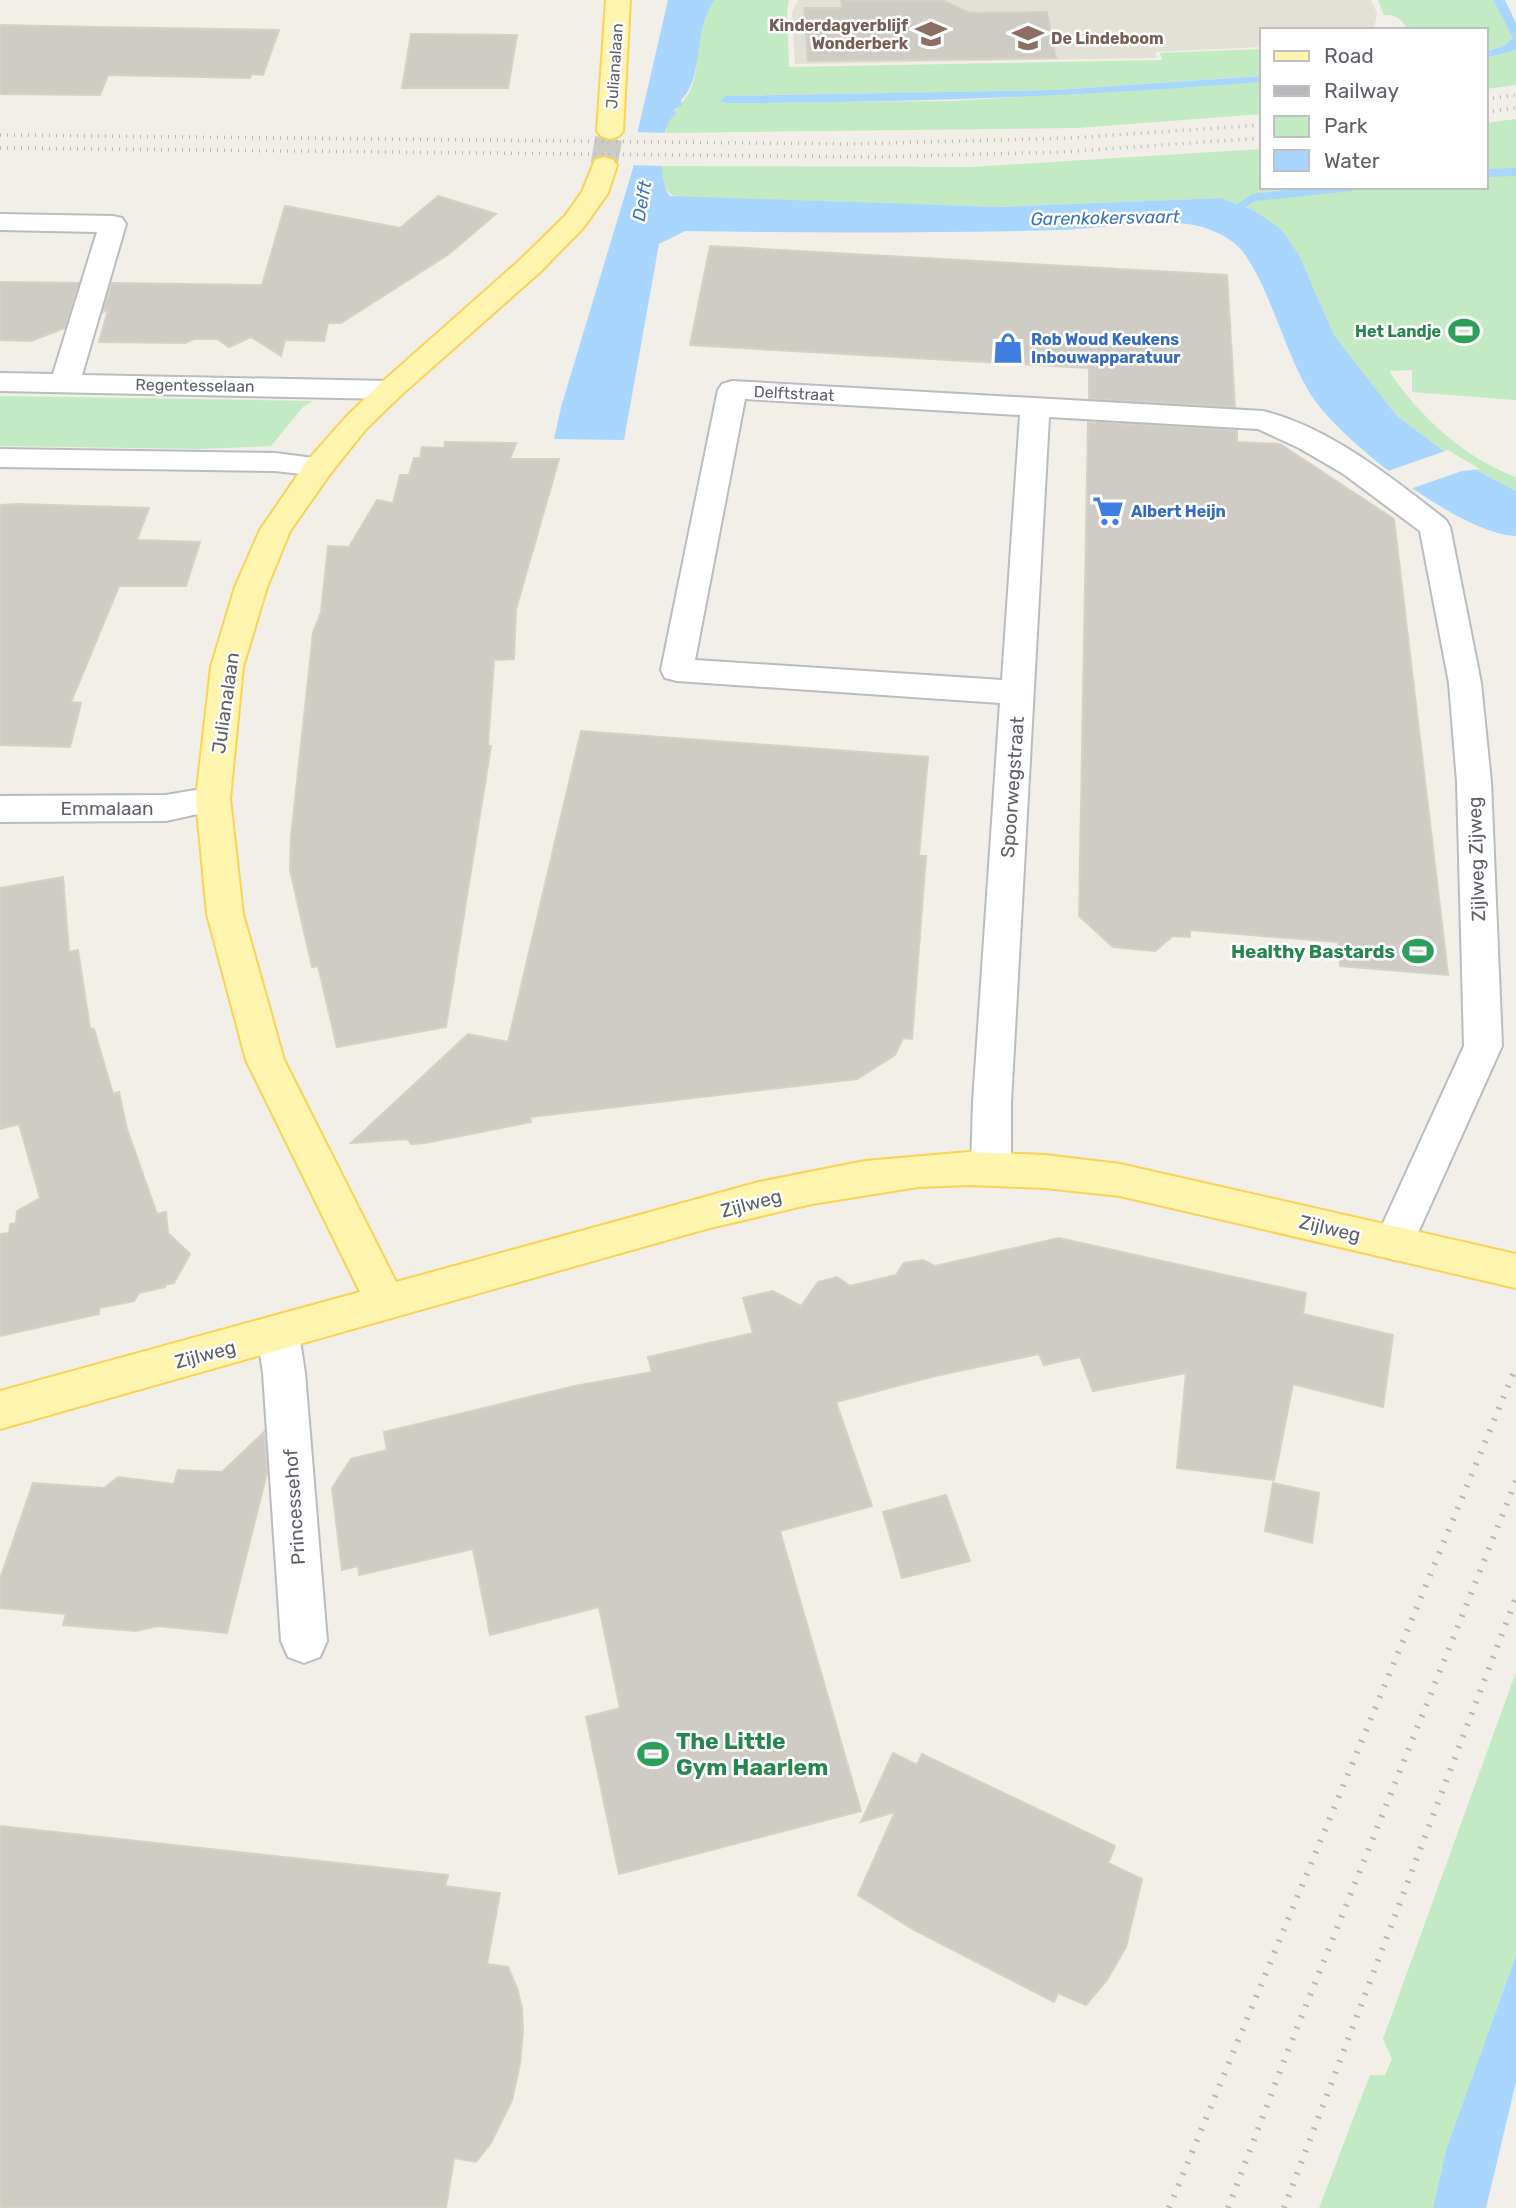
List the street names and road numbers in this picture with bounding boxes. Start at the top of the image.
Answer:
street label: Julianalaan [602,22,627,110]
street label: Regentesselaan [135,375,255,396]
street label: Delftstraat [753,382,835,405]
street label: Julianalaan [207,651,244,755]
street label: Spoorwegstraat [996,715,1029,858]
street label: Zijlweg Zijweg [1463,796,1490,922]
street label: Emmalaan [61,797,153,820]
street label: Zijlweg [718,1184,784,1223]
street label: Zijlweg [1297,1210,1363,1247]
street label: Zijlweg [172,1335,238,1374]
street label: Princessehof [279,1447,310,1566]

